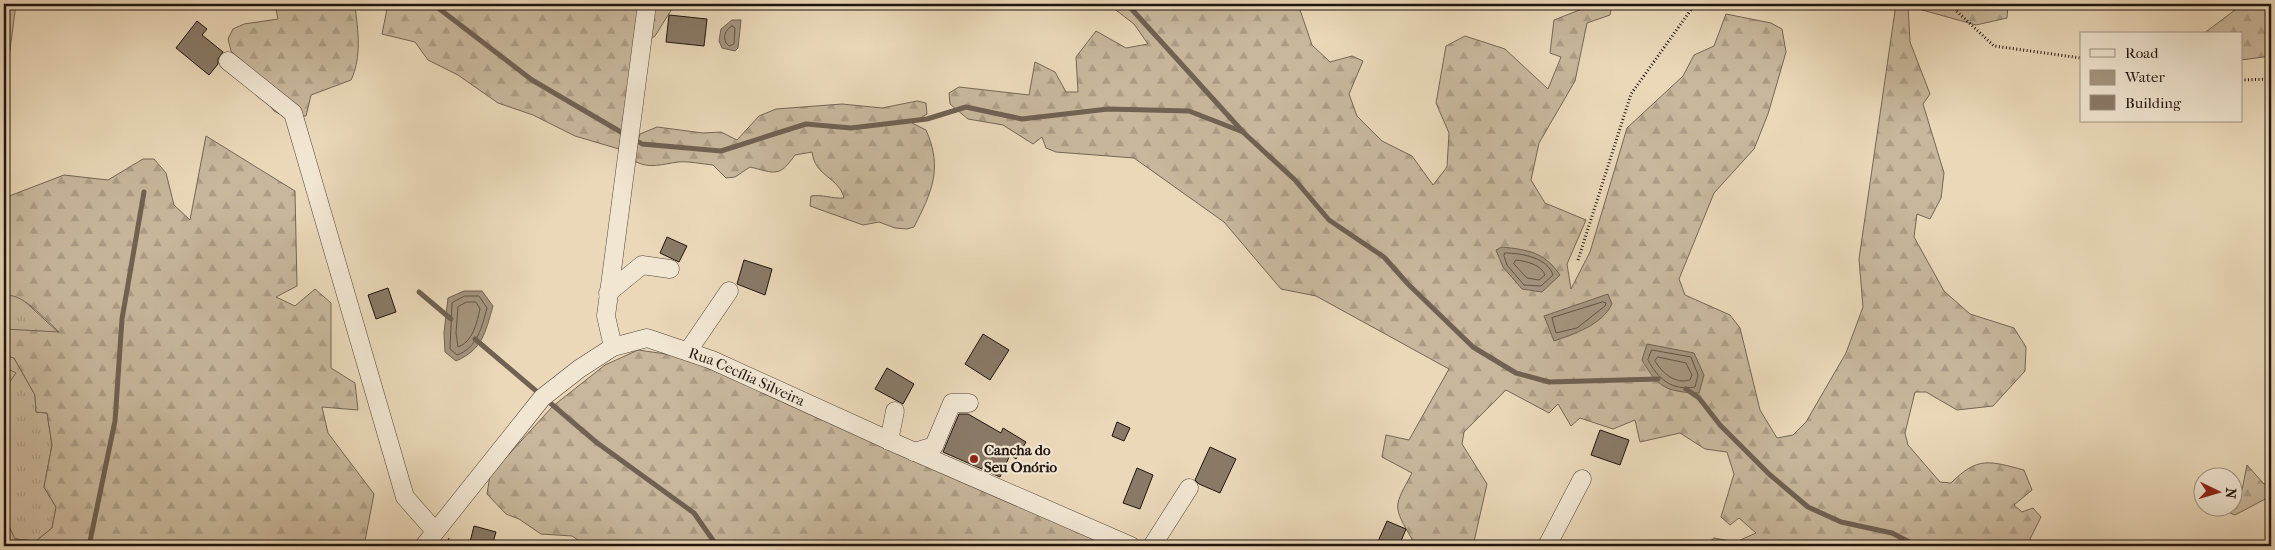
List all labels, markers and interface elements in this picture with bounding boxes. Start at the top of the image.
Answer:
legend [2080,32,2242,122]
text: Road [2125,44,2159,62]
text: Water [2124,68,2165,86]
text: Building [2125,94,2182,112]
street label: Rua Cecília Silveira [686,344,809,410]
place label: Cancha do Seu Onório [984,441,1058,476]
marker: Cancha do Seu Onório [968,453,980,465]
north arrow [2192,468,2242,518]
text: N [2221,487,2239,499]

